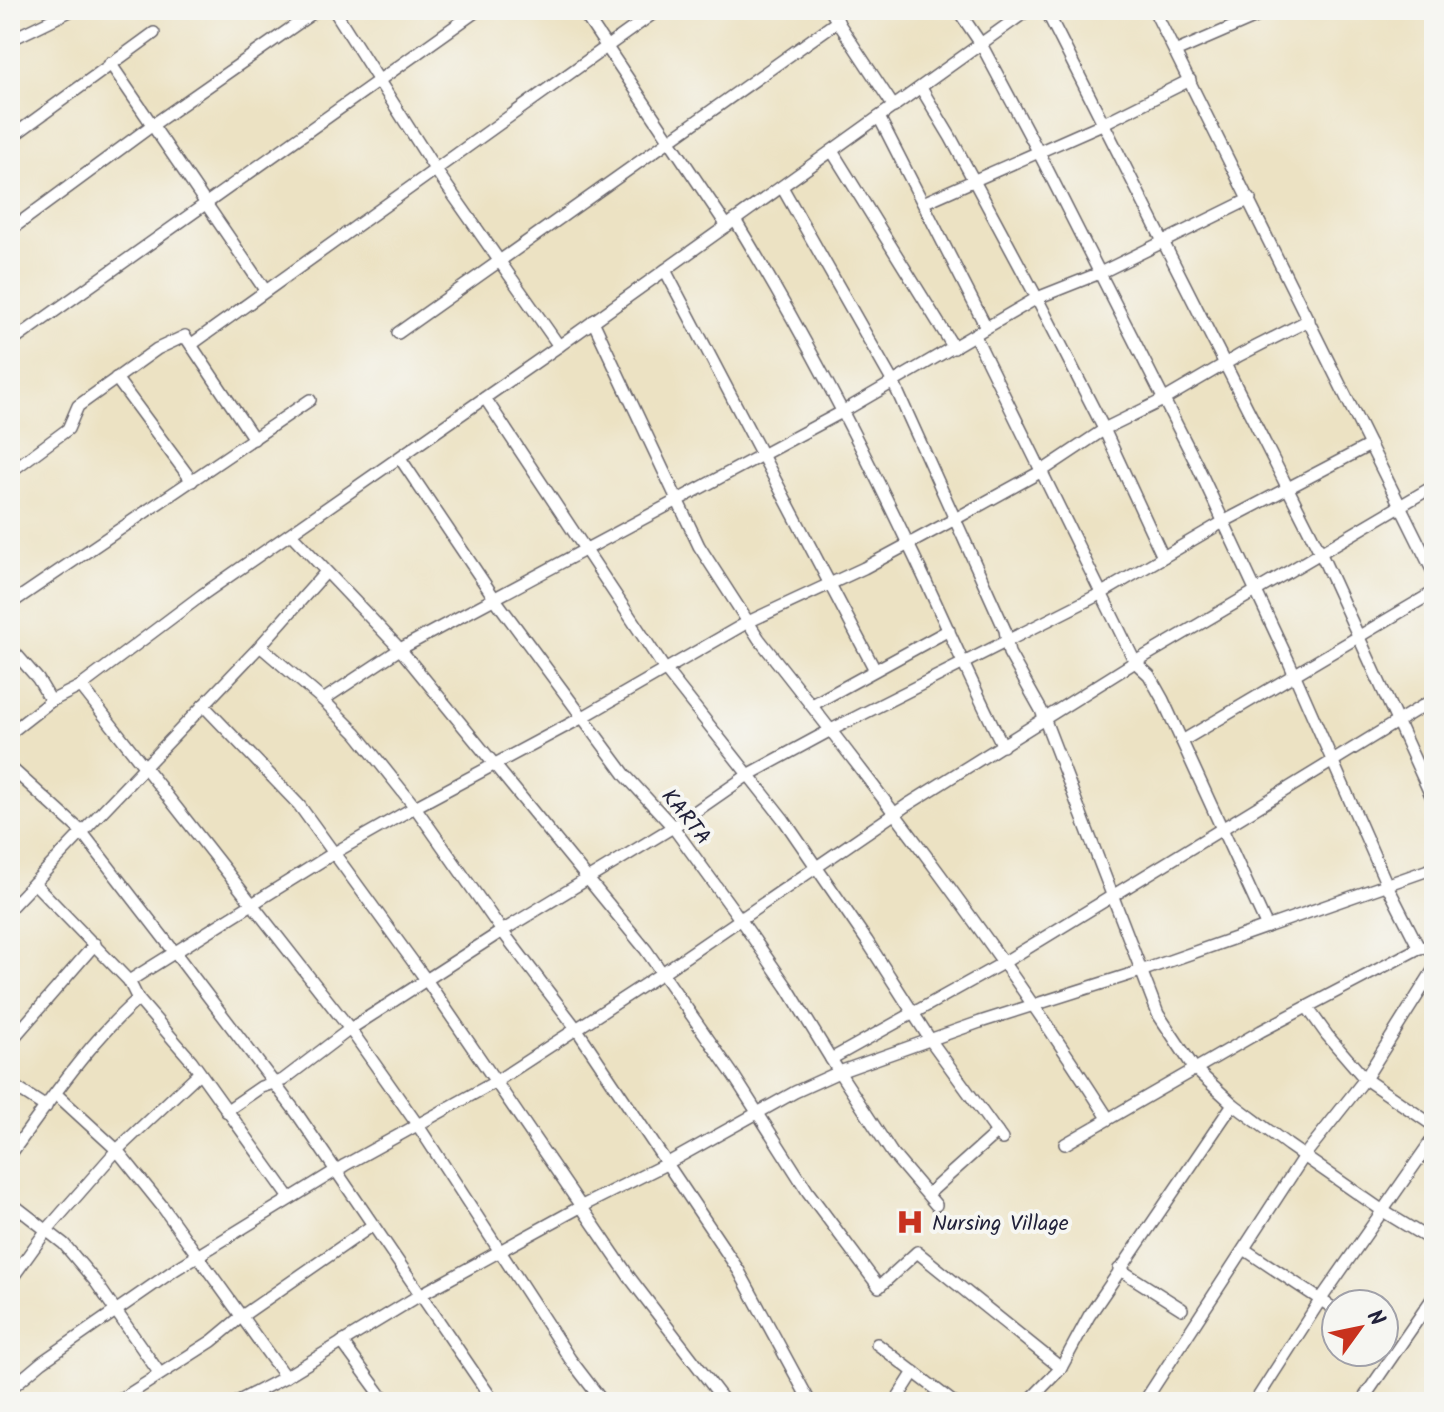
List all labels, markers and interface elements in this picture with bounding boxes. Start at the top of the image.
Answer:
street label: KARTA [651,782,719,854]
hospital icon: Nursing Village [895,1207,925,1237]
place label: Nursing Village [932,1207,1069,1242]
north arrow [1320,1288,1400,1368]
text: N [1356,1303,1393,1334]

